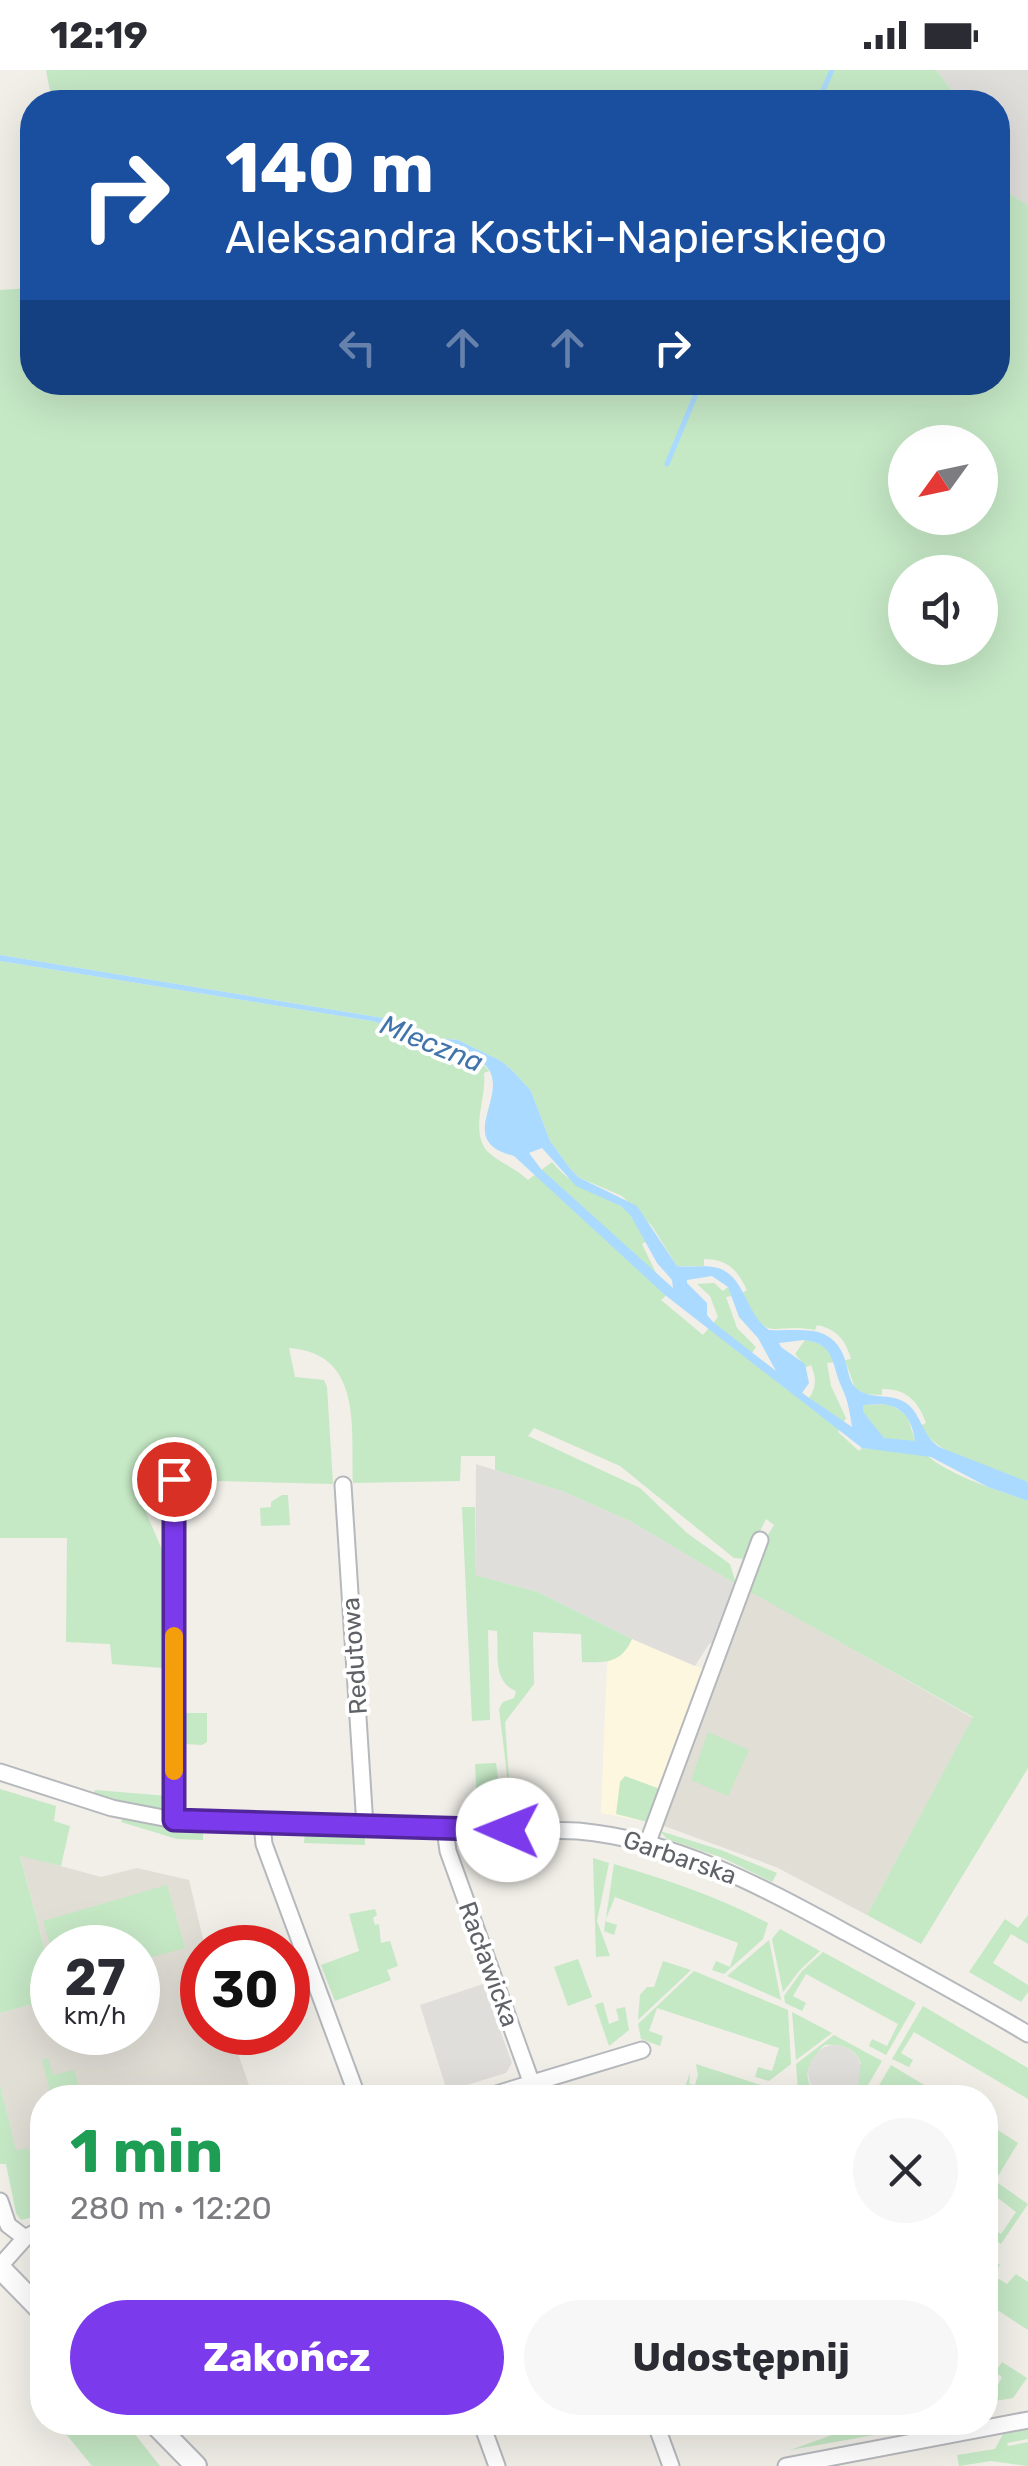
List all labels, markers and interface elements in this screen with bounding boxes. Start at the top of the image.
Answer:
text: 12:19 [50,12,148,58]
text: 140 m [225,127,434,210]
icon: right [60,130,190,260]
text: Aleksandra Kostki-Napierskiego [225,211,887,264]
icon: left [330,320,385,375]
icon: ahead [435,320,490,375]
icon: ahead [540,320,595,375]
icon: right [645,320,700,375]
north arrow [888,425,998,535]
map controls [888,425,998,665]
button: sound [888,555,998,665]
water label: Mleczna [376,1008,488,1079]
pin [132,1437,217,1522]
icon: arrive [147,1452,202,1507]
street label: Redutowa [336,1596,373,1716]
position arrow [456,1778,560,1882]
street label: Garbarska [619,1825,740,1890]
street label: Racławicka [453,1898,525,2031]
speed limit sign: 30 [180,1925,310,2055]
text: 27 [64,1948,126,2008]
text: km/h [64,2001,126,2030]
text: 1 min [70,2116,223,2187]
button: close [853,2118,958,2223]
text: 280 m · 12:20 [70,2189,272,2227]
button: Zakończ [70,2300,504,2415]
button: Udostępnij [524,2300,958,2415]

